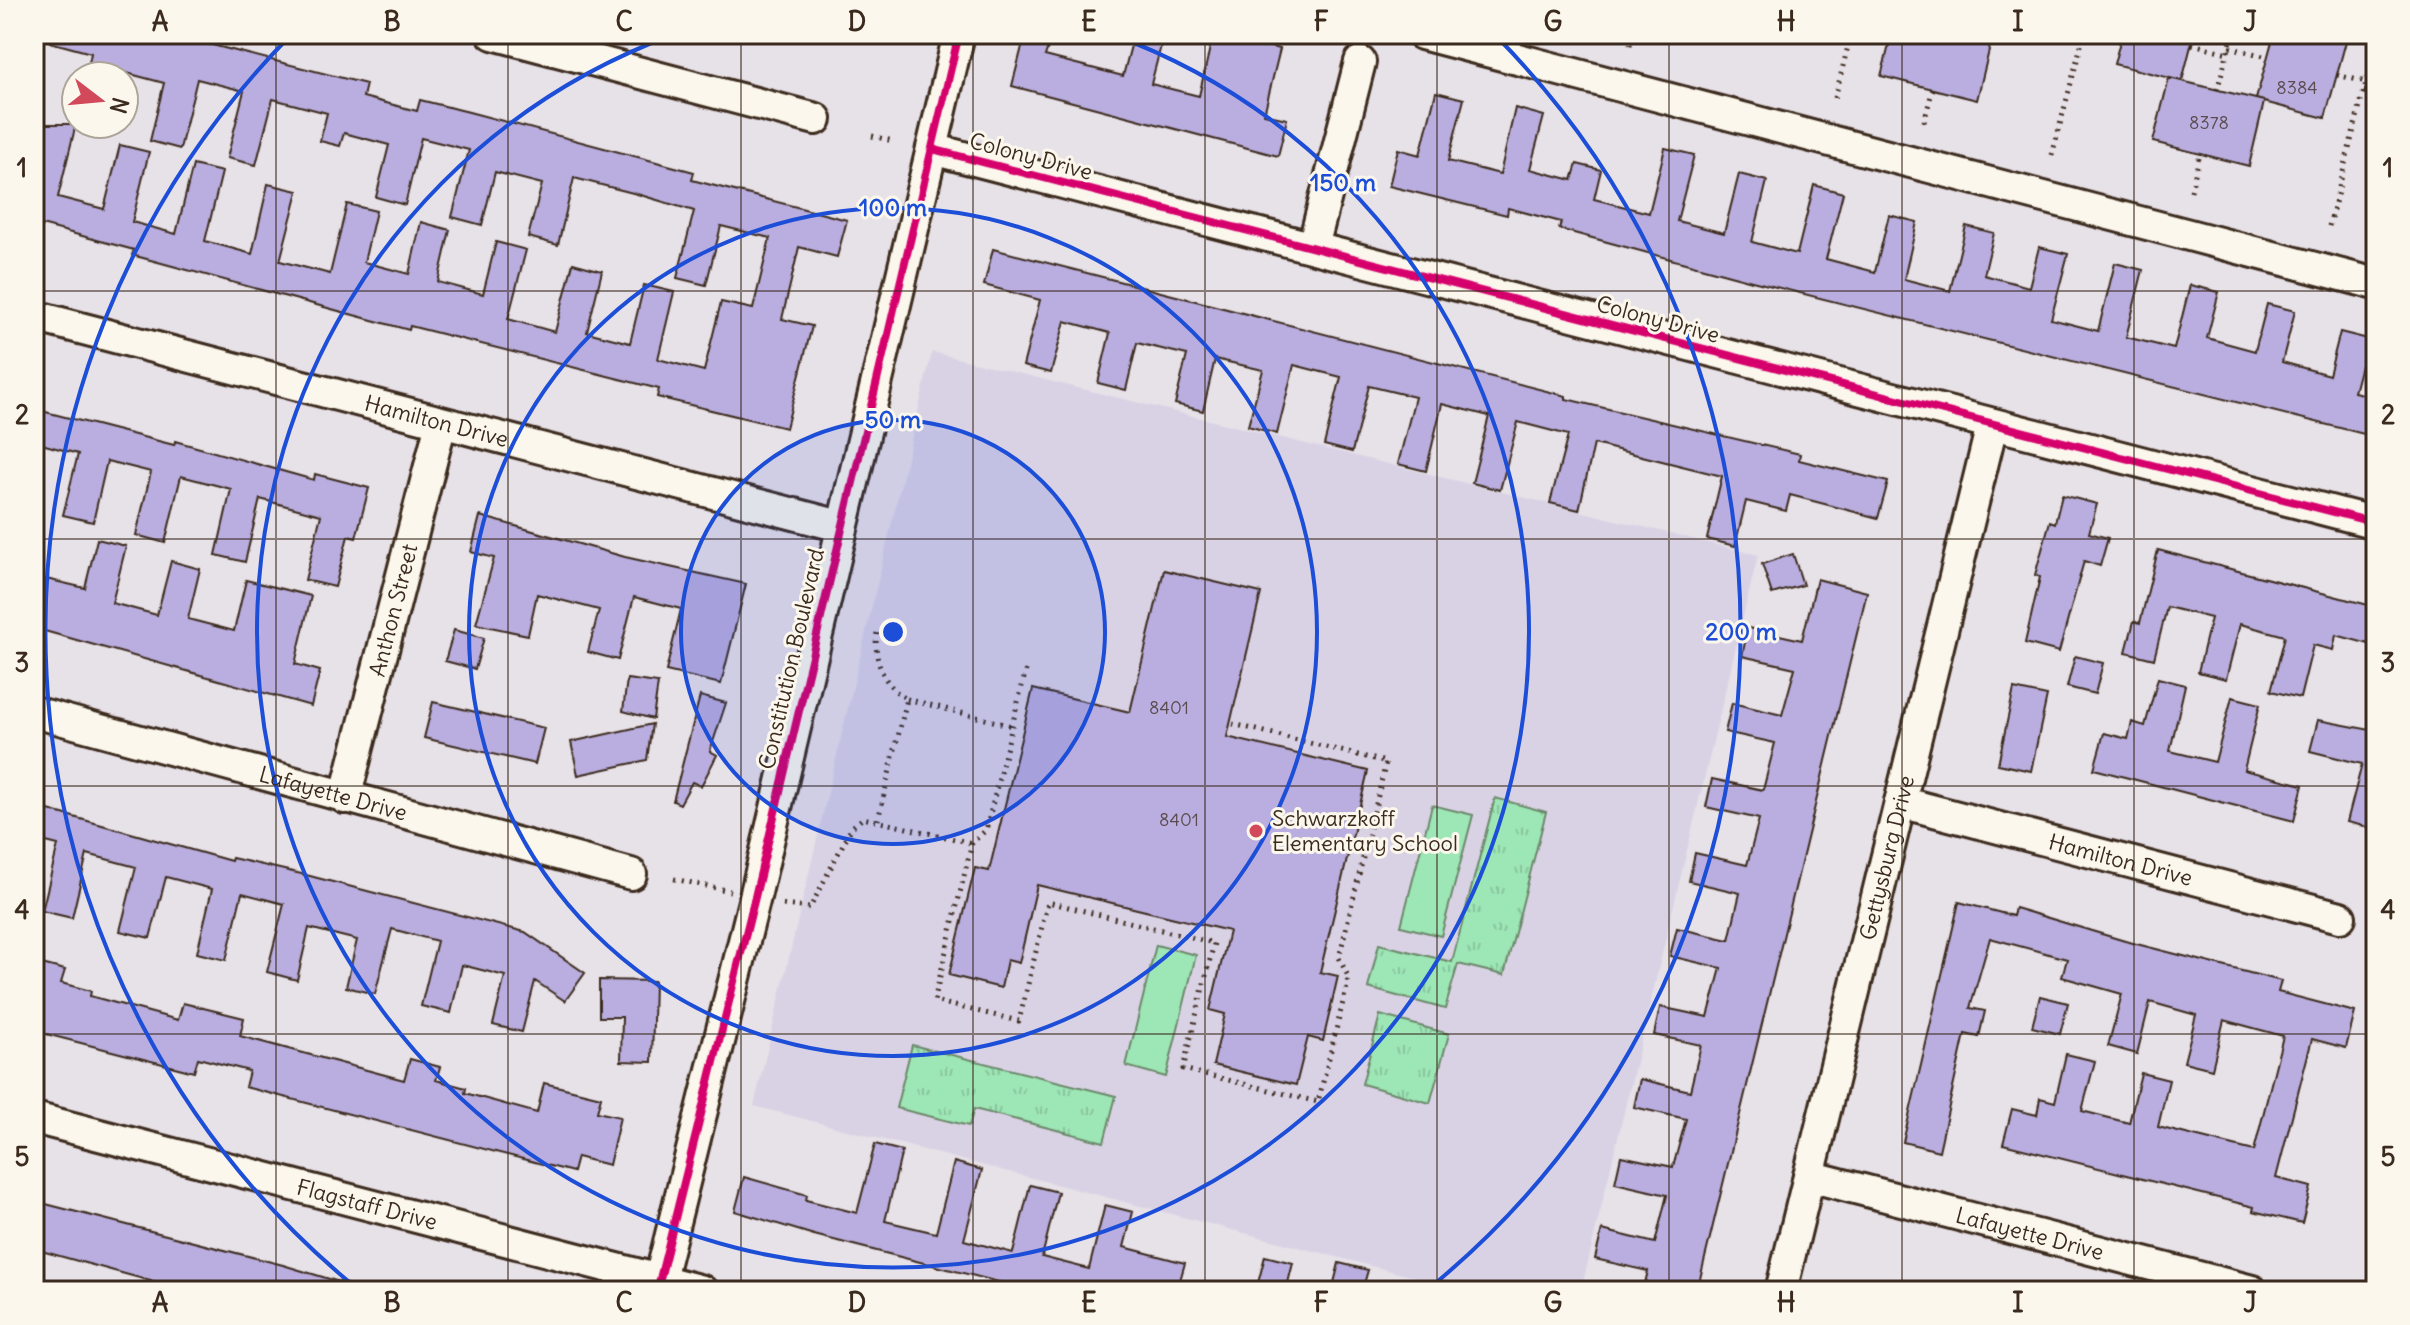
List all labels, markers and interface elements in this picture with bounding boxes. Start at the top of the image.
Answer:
text: A [152,5,169,38]
text: B [383,5,401,38]
text: C [615,5,633,38]
text: D [848,5,866,38]
text: E [1081,5,1097,38]
text: F [1314,5,1329,38]
text: G [1544,5,1563,38]
text: H [1777,5,1795,38]
text: I [2012,5,2024,38]
text: J [2243,5,2257,38]
north arrow [60,60,140,140]
house number: 8384 [2276,76,2318,99]
text: N [104,94,135,117]
house number: 8378 [2189,111,2229,134]
street label: Colony Drive [966,126,1096,186]
text: 1 [17,151,27,184]
text: 1 [2383,151,2393,184]
text: 150 m [1310,167,1376,197]
text: 100 m [859,192,927,222]
street label: Colony Drive [1593,289,1723,349]
street label: Hamilton Drive [362,389,511,453]
text: 2 [15,398,29,431]
text: 2 [2381,398,2395,431]
text: 50 m [865,404,921,434]
street label: Anthon Street [363,541,424,679]
street label: Constitution Boulevard [752,546,830,772]
text: 200 m [1705,616,1777,646]
centre of rings [879,618,907,646]
text: 3 [15,646,29,679]
text: 3 [2381,646,2395,679]
house number: 8401 [1149,696,1189,719]
street label: Lafayette Drive [256,760,410,827]
street label: Gettysburg Drive [1853,773,1920,943]
place label: Schwarzkoff Elementary School [1272,804,1458,857]
house number: 8401 [1159,808,1199,831]
marker: Schwarzkoff Elementary School [1247,822,1265,840]
street label: Hamilton Drive [2046,827,2195,892]
text: 4 [14,893,30,926]
text: 4 [2380,893,2396,926]
text: 5 [15,1140,30,1173]
text: 5 [2381,1140,2396,1173]
street label: Flagstaff Drive [294,1173,440,1236]
street label: Lafayette Drive [1953,1201,2107,1266]
text: A [152,1286,169,1319]
text: B [383,1286,401,1319]
text: C [615,1286,633,1319]
text: D [848,1286,866,1319]
text: E [1081,1286,1097,1319]
text: F [1314,1286,1329,1319]
text: G [1544,1286,1563,1319]
text: H [1777,1286,1795,1319]
text: I [2012,1286,2024,1319]
text: J [2243,1286,2257,1319]

